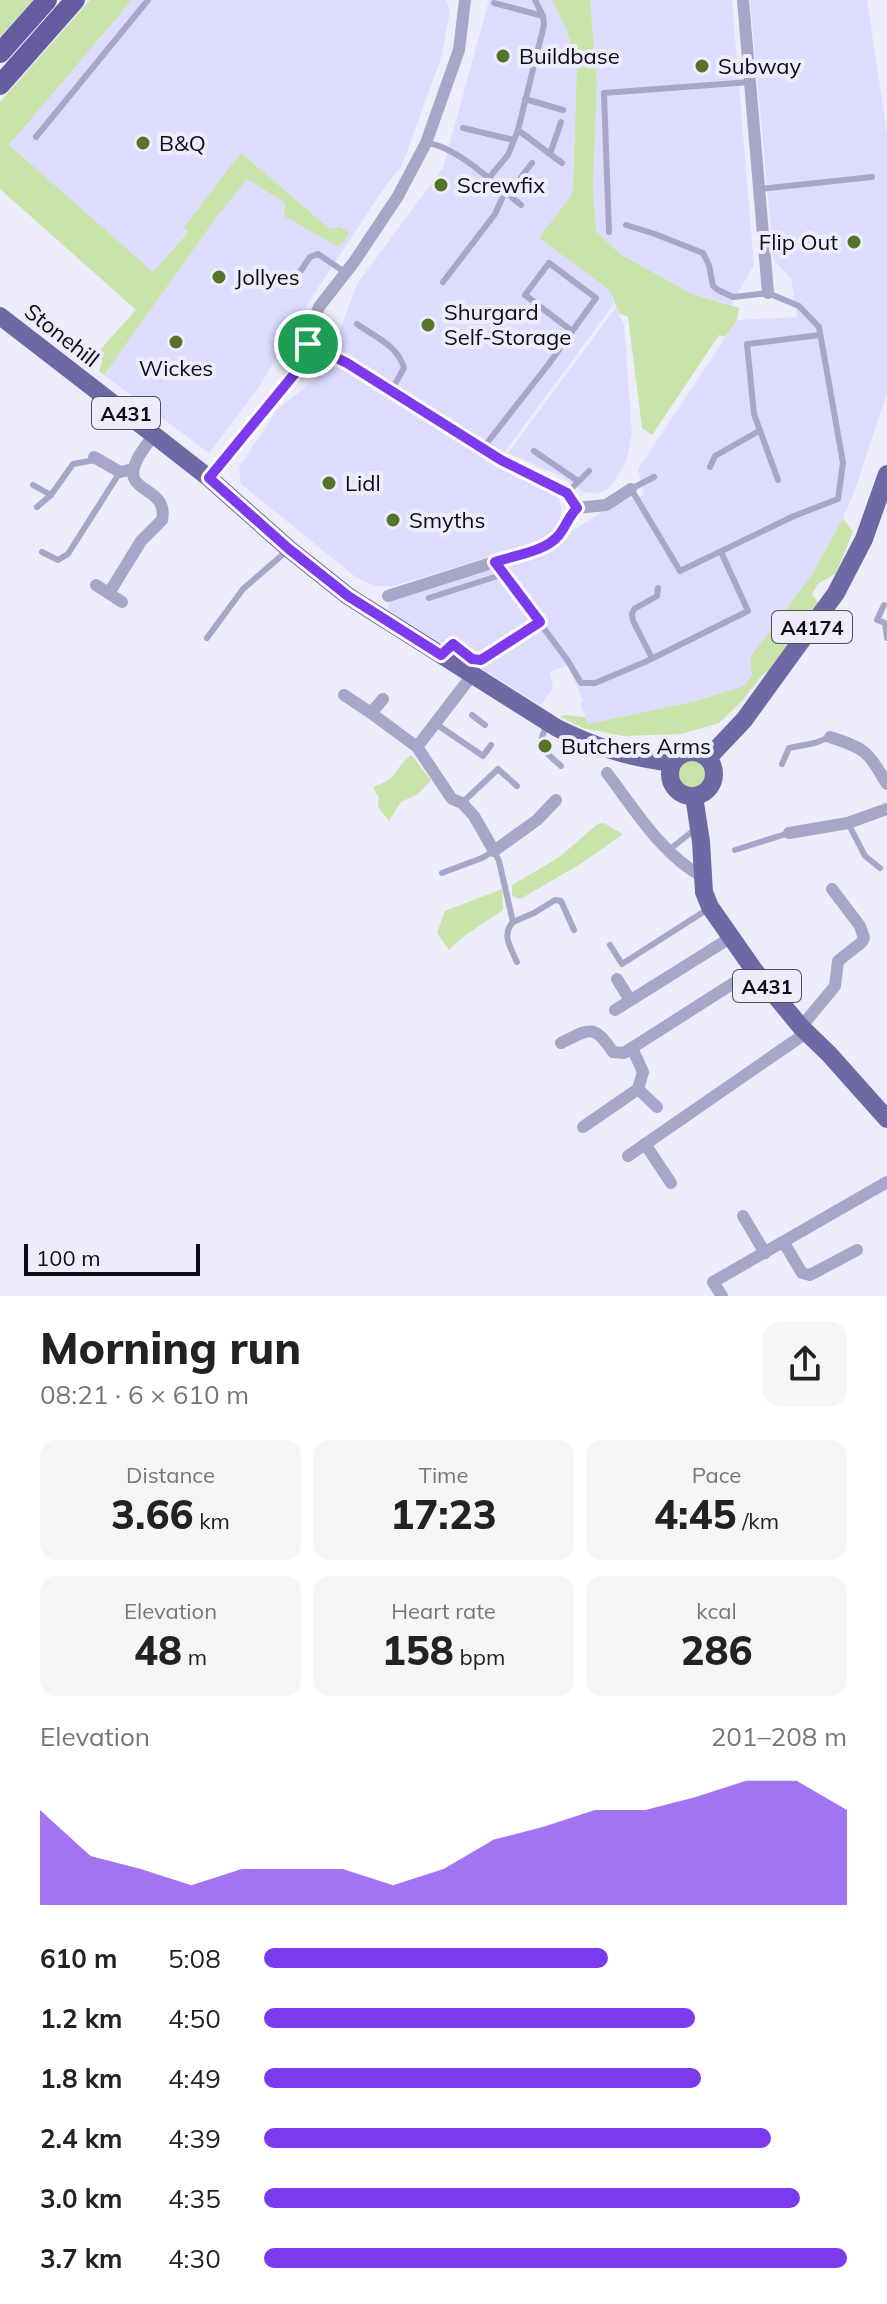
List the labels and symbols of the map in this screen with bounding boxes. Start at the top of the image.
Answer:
place label: Buildbase [519,42,620,70]
marker: Buildbase [494,47,512,65]
place label: Subway [718,52,801,80]
marker: Subway [693,57,711,75]
place label: B&Q [159,129,206,157]
marker: B&Q [134,134,152,152]
place label: Screwfix [457,171,545,199]
marker: Screwfix [432,176,450,194]
place label: Flip Out [759,228,838,256]
marker: Flip Out [845,233,863,251]
place label: Jollyes [235,263,300,291]
marker: Jollyes [210,268,228,286]
street label: Stonehill [19,297,105,373]
place label: Shurgard Self-Storage [444,298,571,351]
pin [274,310,342,378]
marker: Shurgard Self-Storage [419,316,437,334]
marker: Wickes [167,333,185,351]
place label: Wickes [139,354,213,382]
road number: A431 [92,397,160,429]
place label: Lidl [345,469,381,497]
marker: Lidl [320,474,338,492]
place label: Smyths [409,506,485,534]
marker: Smyths [384,511,402,529]
road number: A4174 [772,611,852,643]
place label: Butchers Arms [561,732,711,760]
marker: Butchers Arms [536,737,554,755]
road number: A431 [733,970,801,1002]
scale bar [24,1240,200,1276]

